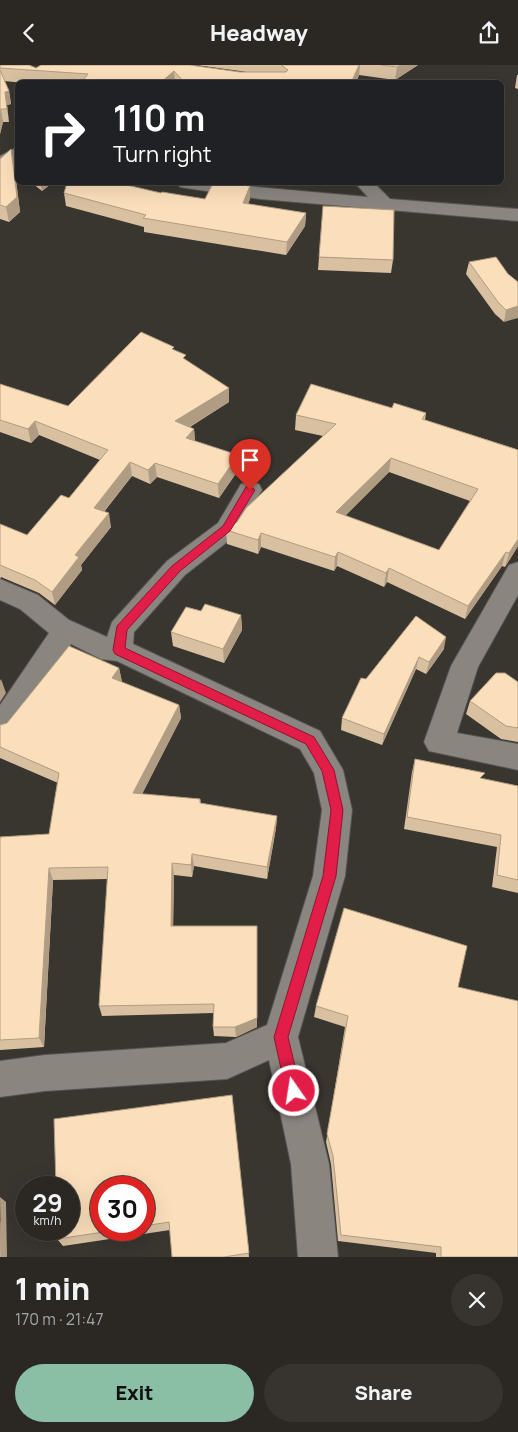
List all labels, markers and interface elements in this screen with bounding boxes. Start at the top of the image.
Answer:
text: Headway [210,18,308,48]
icon: back [15,19,43,47]
icon: share [475,19,503,47]
text: 110 m [113,94,205,142]
icon: right [30,100,95,165]
text: Turn right [113,139,211,169]
pin [229,439,271,490]
icon: arrive [236,446,264,474]
position arrow [267,1064,319,1116]
speed limit sign: 30 [90,1176,155,1241]
text: 29 [32,1185,63,1220]
text: km/h [34,1212,61,1229]
text: 1 min [15,1268,90,1309]
button: close [451,1274,503,1326]
text: 170 m · 21:47 [15,1308,103,1330]
button: Exit [15,1364,254,1422]
button: Share [264,1364,503,1422]

